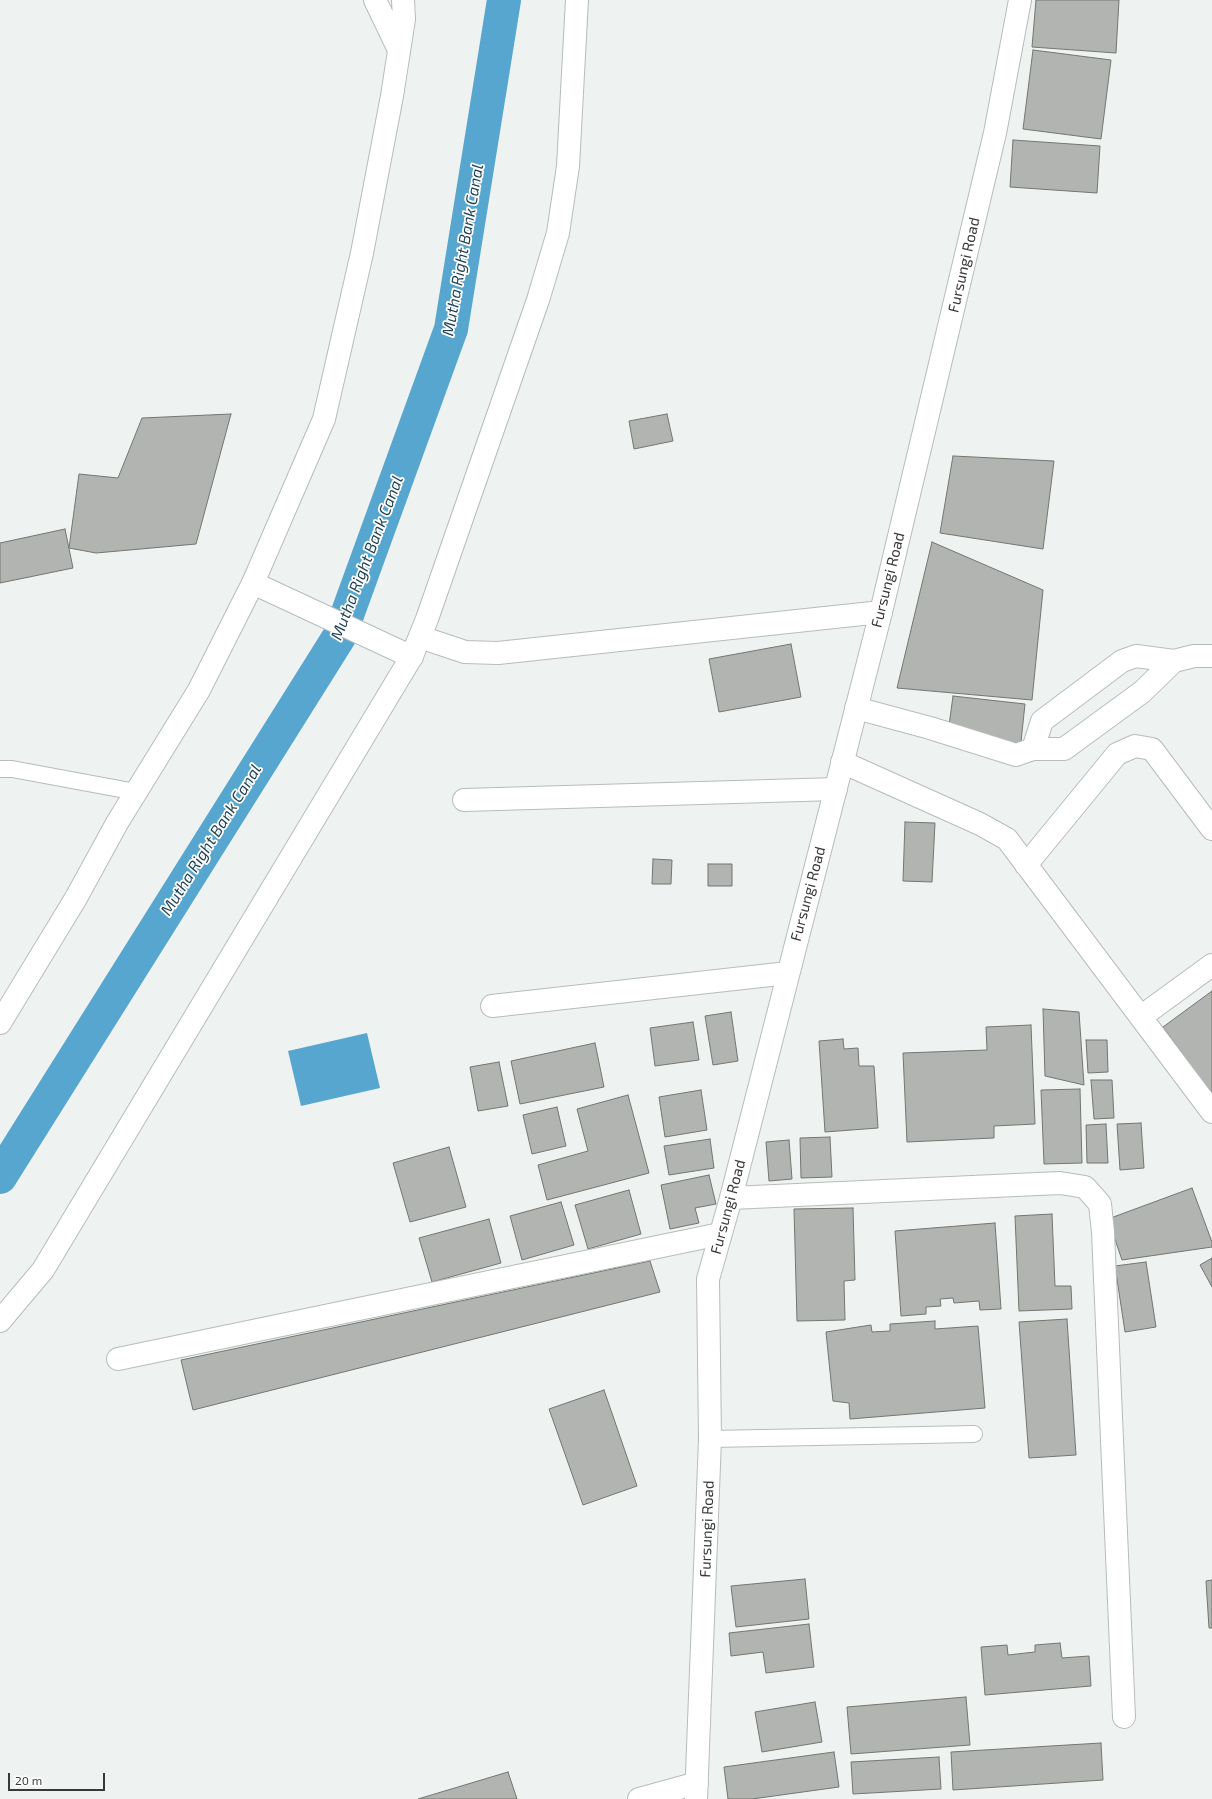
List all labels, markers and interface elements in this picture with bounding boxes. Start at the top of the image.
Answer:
water label: Mutha Right Bank Canal [438,162,488,338]
street label: Fursungi Road [944,216,984,314]
water label: Mutha Right Bank Canal [327,473,407,643]
street label: Fursungi Road [868,531,908,629]
water label: Mutha Right Bank Canal [157,761,265,919]
street label: Fursungi Road [787,845,829,943]
street label: Fursungi Road [707,1158,749,1256]
street label: Fursungi Road [696,1480,718,1578]
scale bar [10,1765,107,1791]
text: 20 m [15,1773,42,1787]

